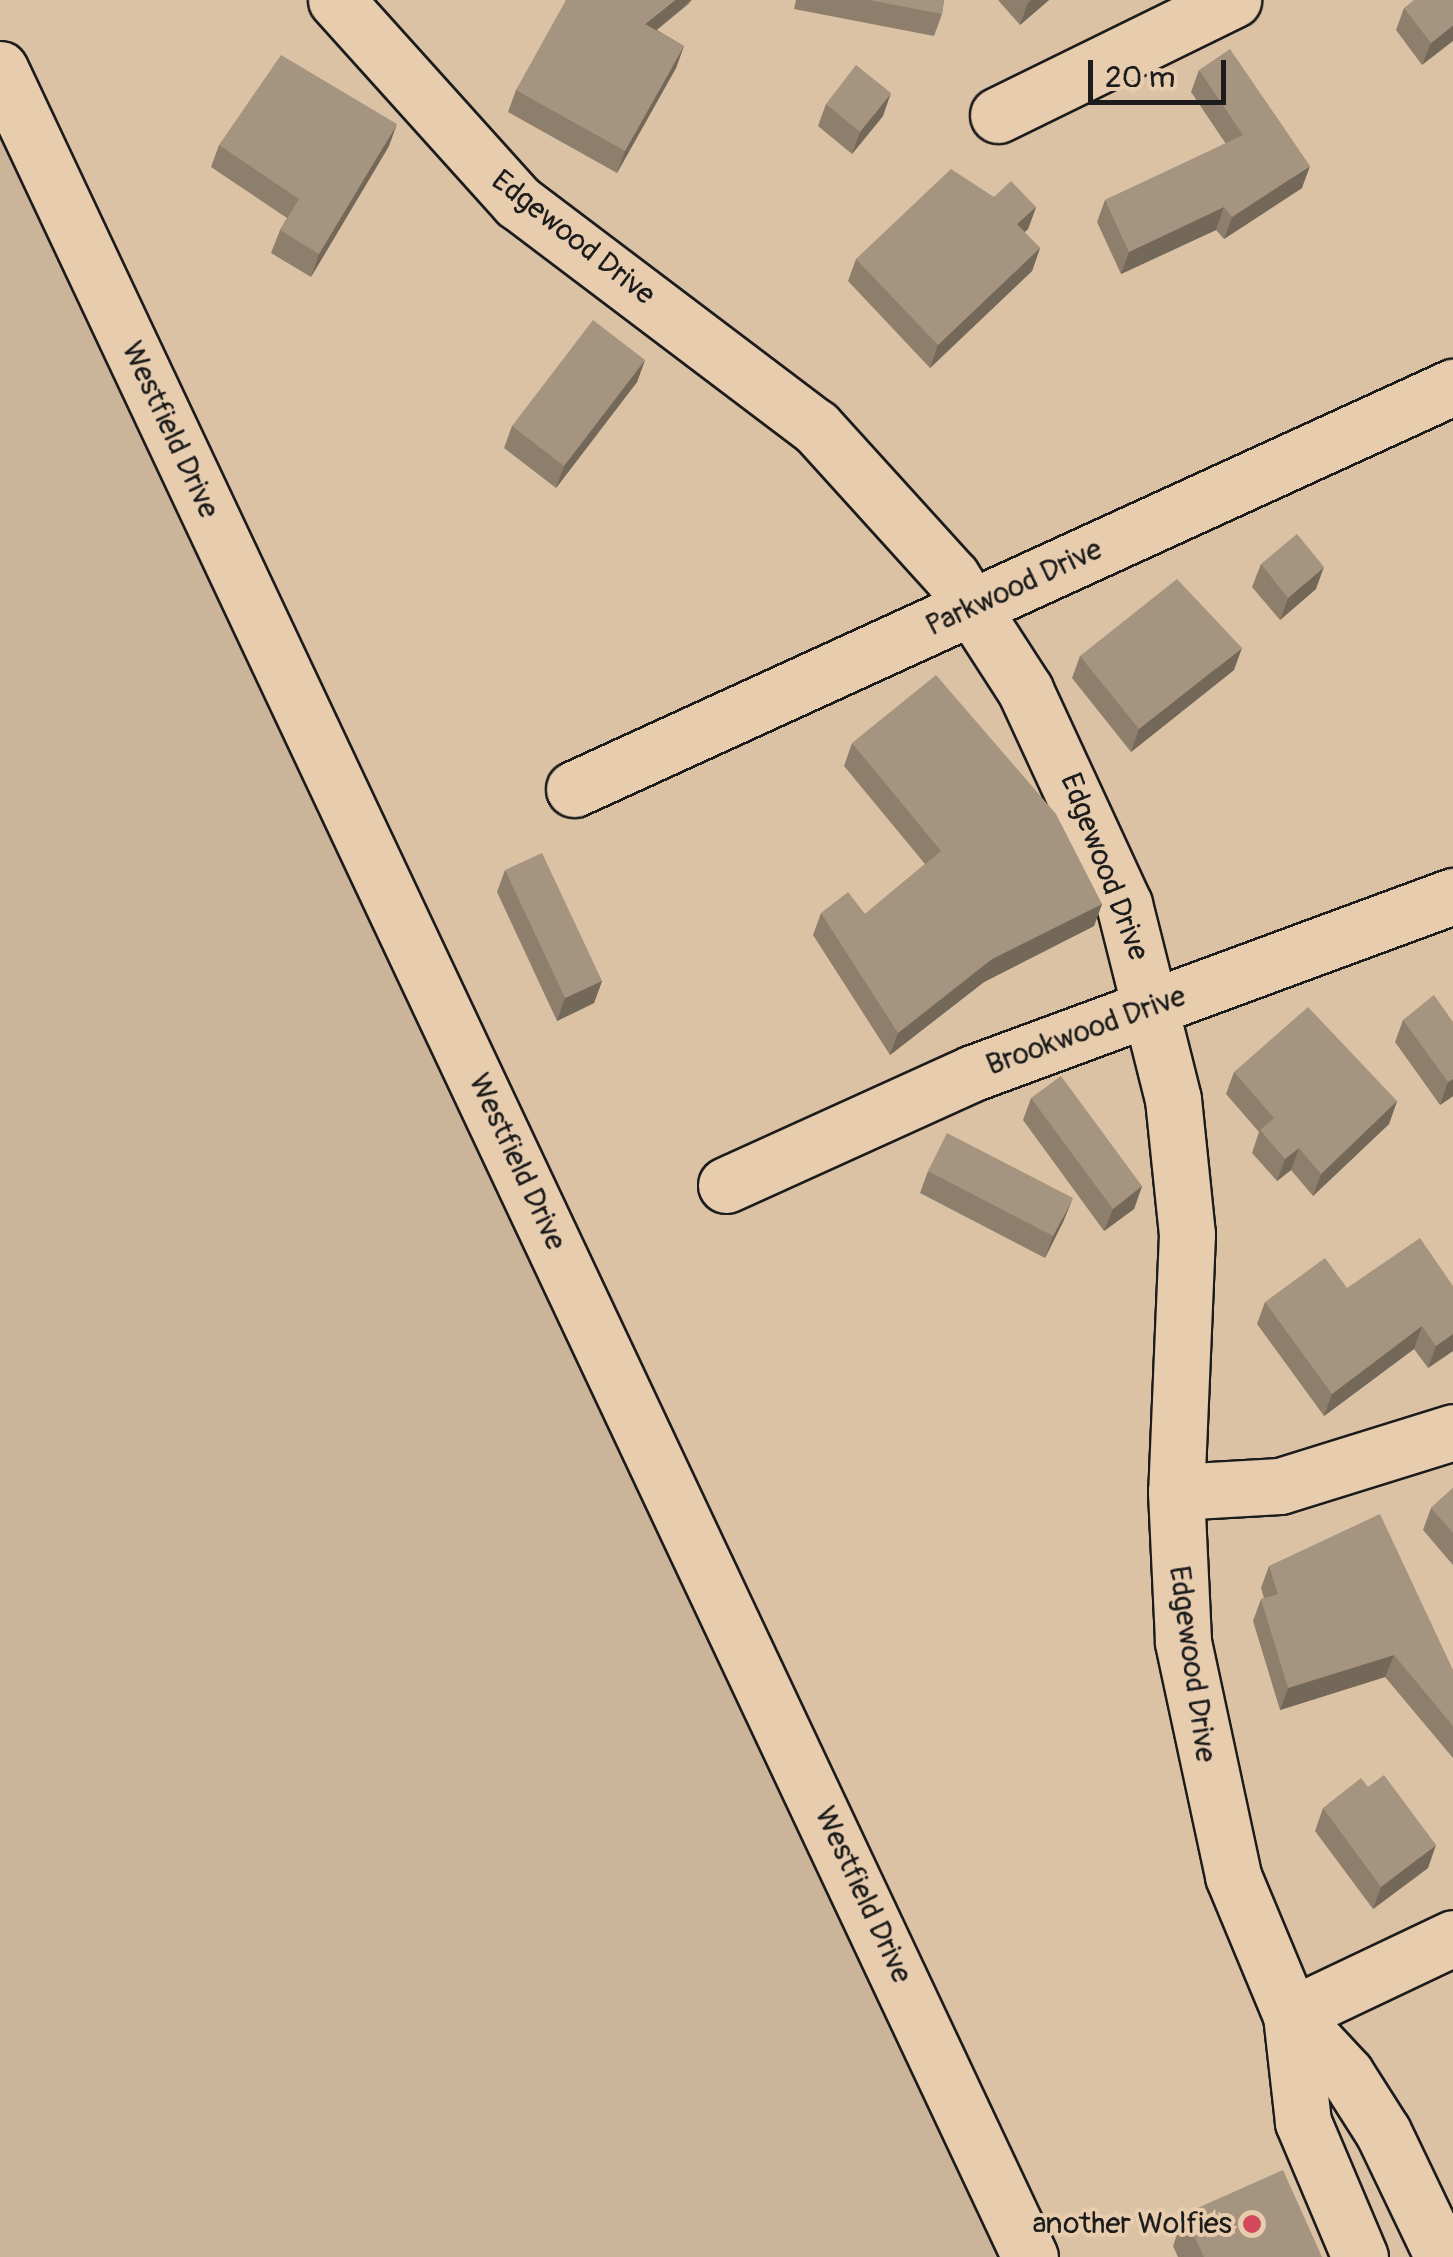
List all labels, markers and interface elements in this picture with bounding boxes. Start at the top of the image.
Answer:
scale bar [1093,40,1230,102]
text: 20 m [1105,59,1175,96]
street label: Edgewood Drive [484,163,662,313]
street label: Westfield Drive [113,336,227,524]
street label: Parkwood Drive [920,531,1108,645]
street label: Edgewood Drive [1052,768,1156,966]
street label: Brookwood Drive [981,978,1191,1084]
street label: Westfield Drive [460,1068,574,1256]
street label: Edgewood Drive [1160,1564,1224,1764]
street label: Westfield Drive [806,1801,920,1989]
place label: another Wolfies [1033,2206,1232,2242]
marker: another Wolfies [1241,2213,1263,2235]

